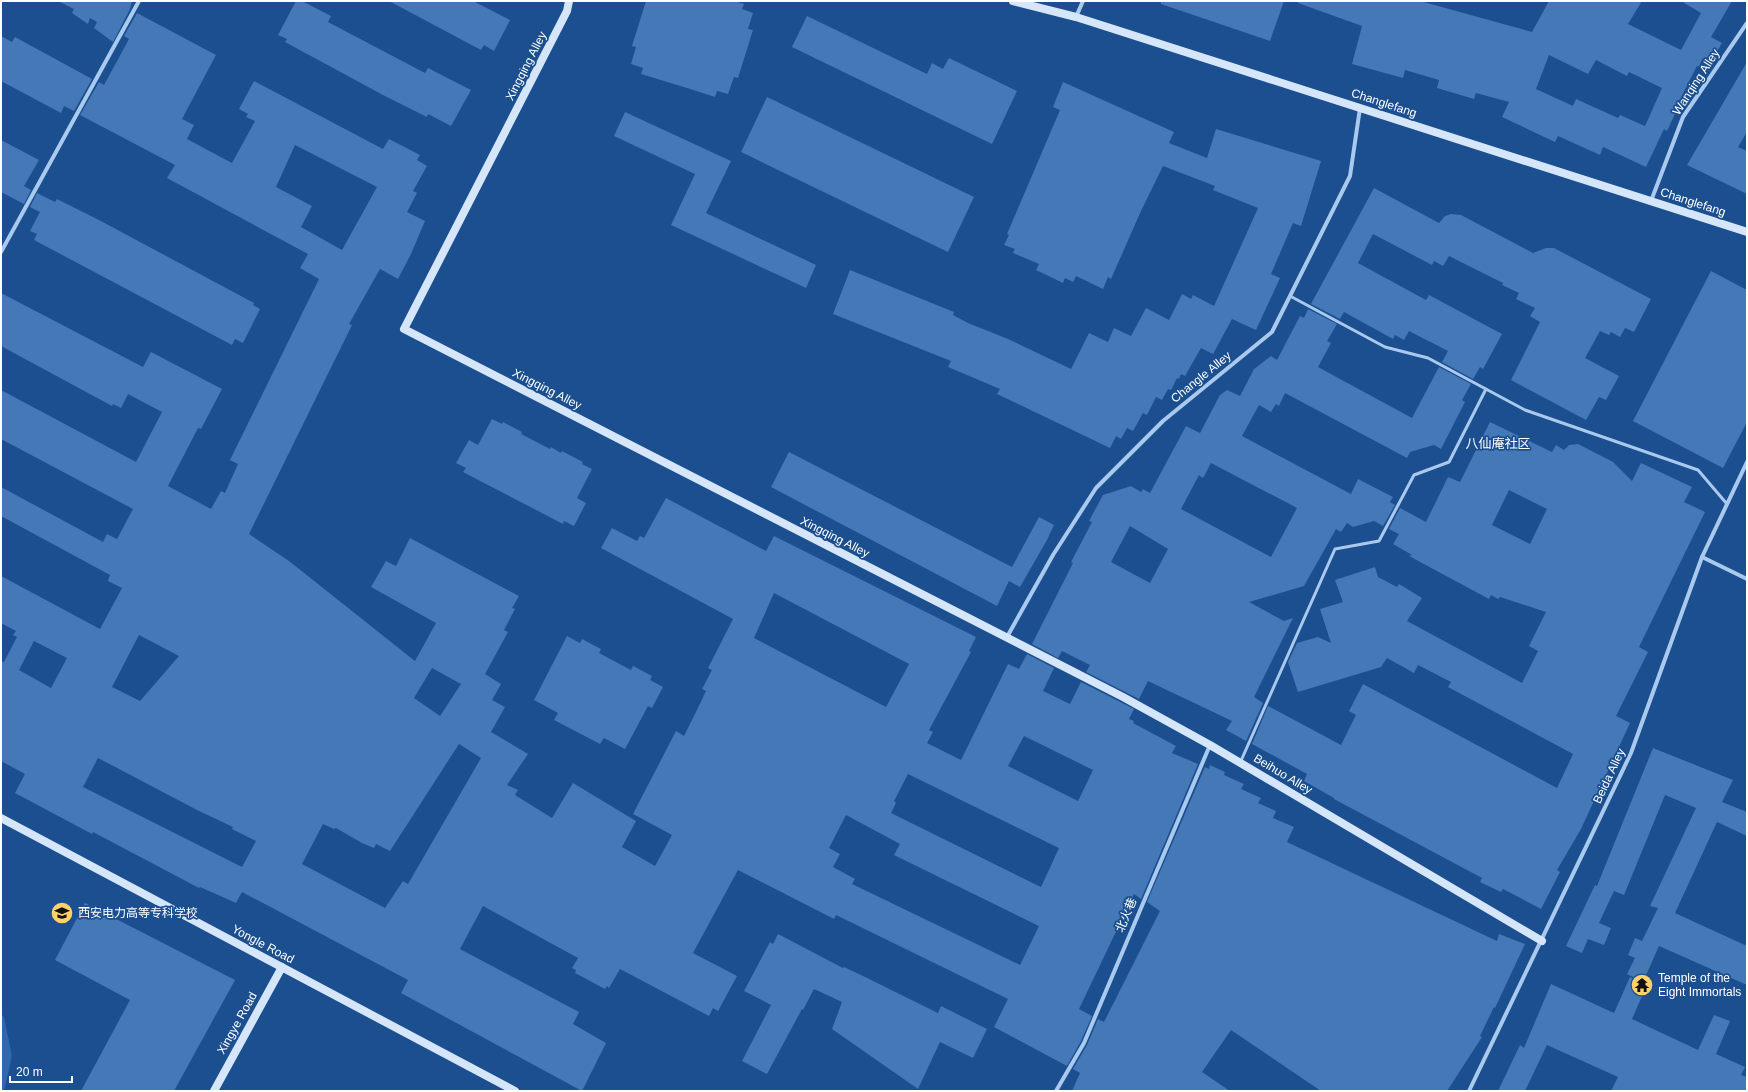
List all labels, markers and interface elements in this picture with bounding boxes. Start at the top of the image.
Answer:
street label: Xingqing Alley [503,29,549,103]
street label: Wanqing Alley [1670,46,1722,118]
street label: Changlefang [1349,86,1419,120]
street label: Changlefang [1658,185,1728,219]
street label: Changle Alley [1168,348,1234,406]
street label: Xingqing Alley [510,366,584,412]
district label: 八仙庵社区 [1465,436,1531,451]
street label: Xingqing Alley [798,514,872,560]
street label: Beida Alley [1590,746,1628,806]
street label: Beihuo Alley [1251,751,1315,797]
street label: 北火巷 [1113,896,1139,934]
school or university icon: 西安电力高等专科学校 [49,900,75,926]
place label: 西安电力高等专科学校 [78,906,198,920]
street label: Yongle Road [230,922,296,966]
place label: Temple of the Eight Immortals [1658,971,1741,999]
temple icon: Temple of the Eight Immortals [1629,972,1655,998]
street label: Xingye Road [214,990,260,1056]
scale bar [10,1058,72,1084]
text: 20 m [16,1065,43,1079]

